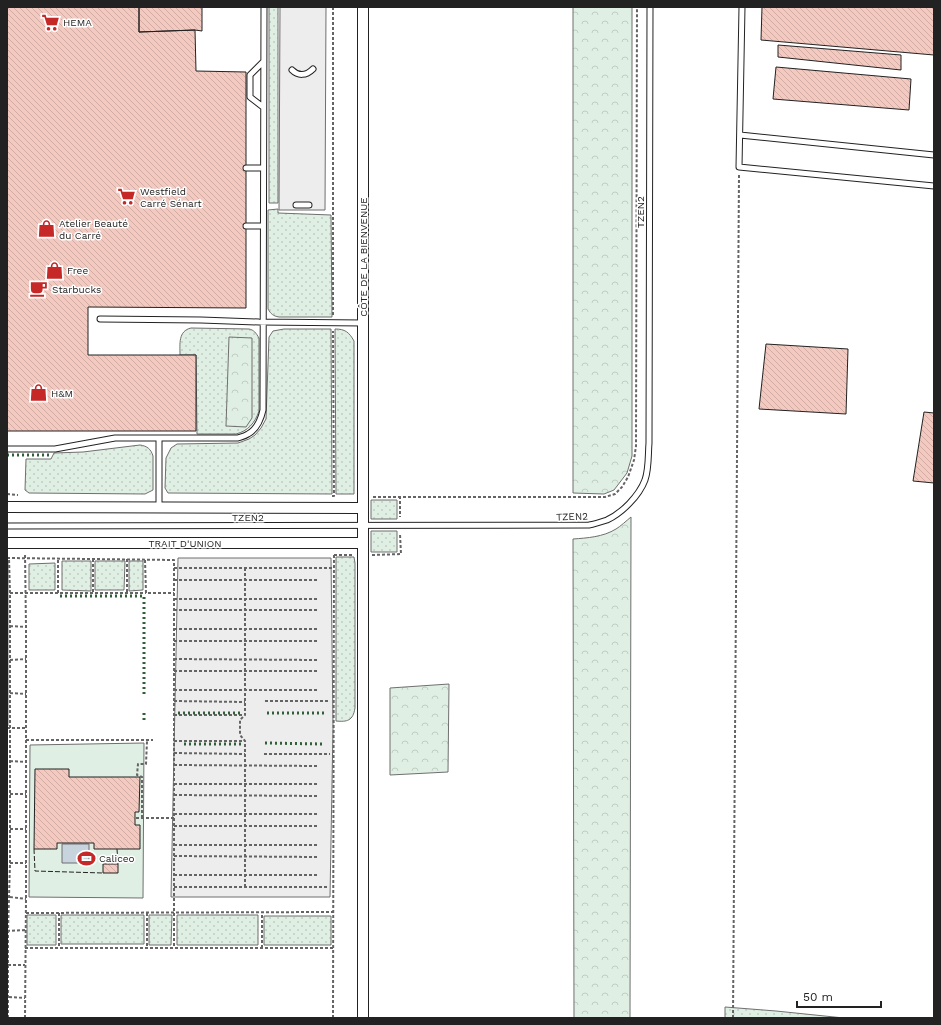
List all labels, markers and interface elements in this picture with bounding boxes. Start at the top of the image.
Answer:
supermarket icon: HEMA [40,12,60,32]
place label: HEMA [63,17,92,28]
place label: Westfield Carré Sénart [140,186,203,209]
supermarket icon: Westfield Carré Sénart [117,187,137,207]
street label: TZEN2 [635,196,646,228]
street label: CÔTE DE LA BIENVENUE [358,197,369,317]
place label: Atelier Beauté du Carré [59,218,128,241]
shop icon: Atelier Beauté du Carré [36,219,56,239]
shop icon: Free [44,260,64,280]
place label: Free [67,265,88,276]
cafe icon: Starbucks [29,279,49,299]
place label: Starbucks [52,284,101,295]
shop icon: H&M [28,383,48,403]
place label: H&M [51,388,73,399]
street label: TZEN2 [556,510,588,523]
street label: TZEN2 [232,512,264,523]
street label: TRAIT D'UNION [148,538,222,549]
sports icon: Caliceo [76,848,96,868]
place label: Caliceo [99,853,135,864]
scale bar [797,983,881,1009]
text: 50 m [803,990,833,1004]

